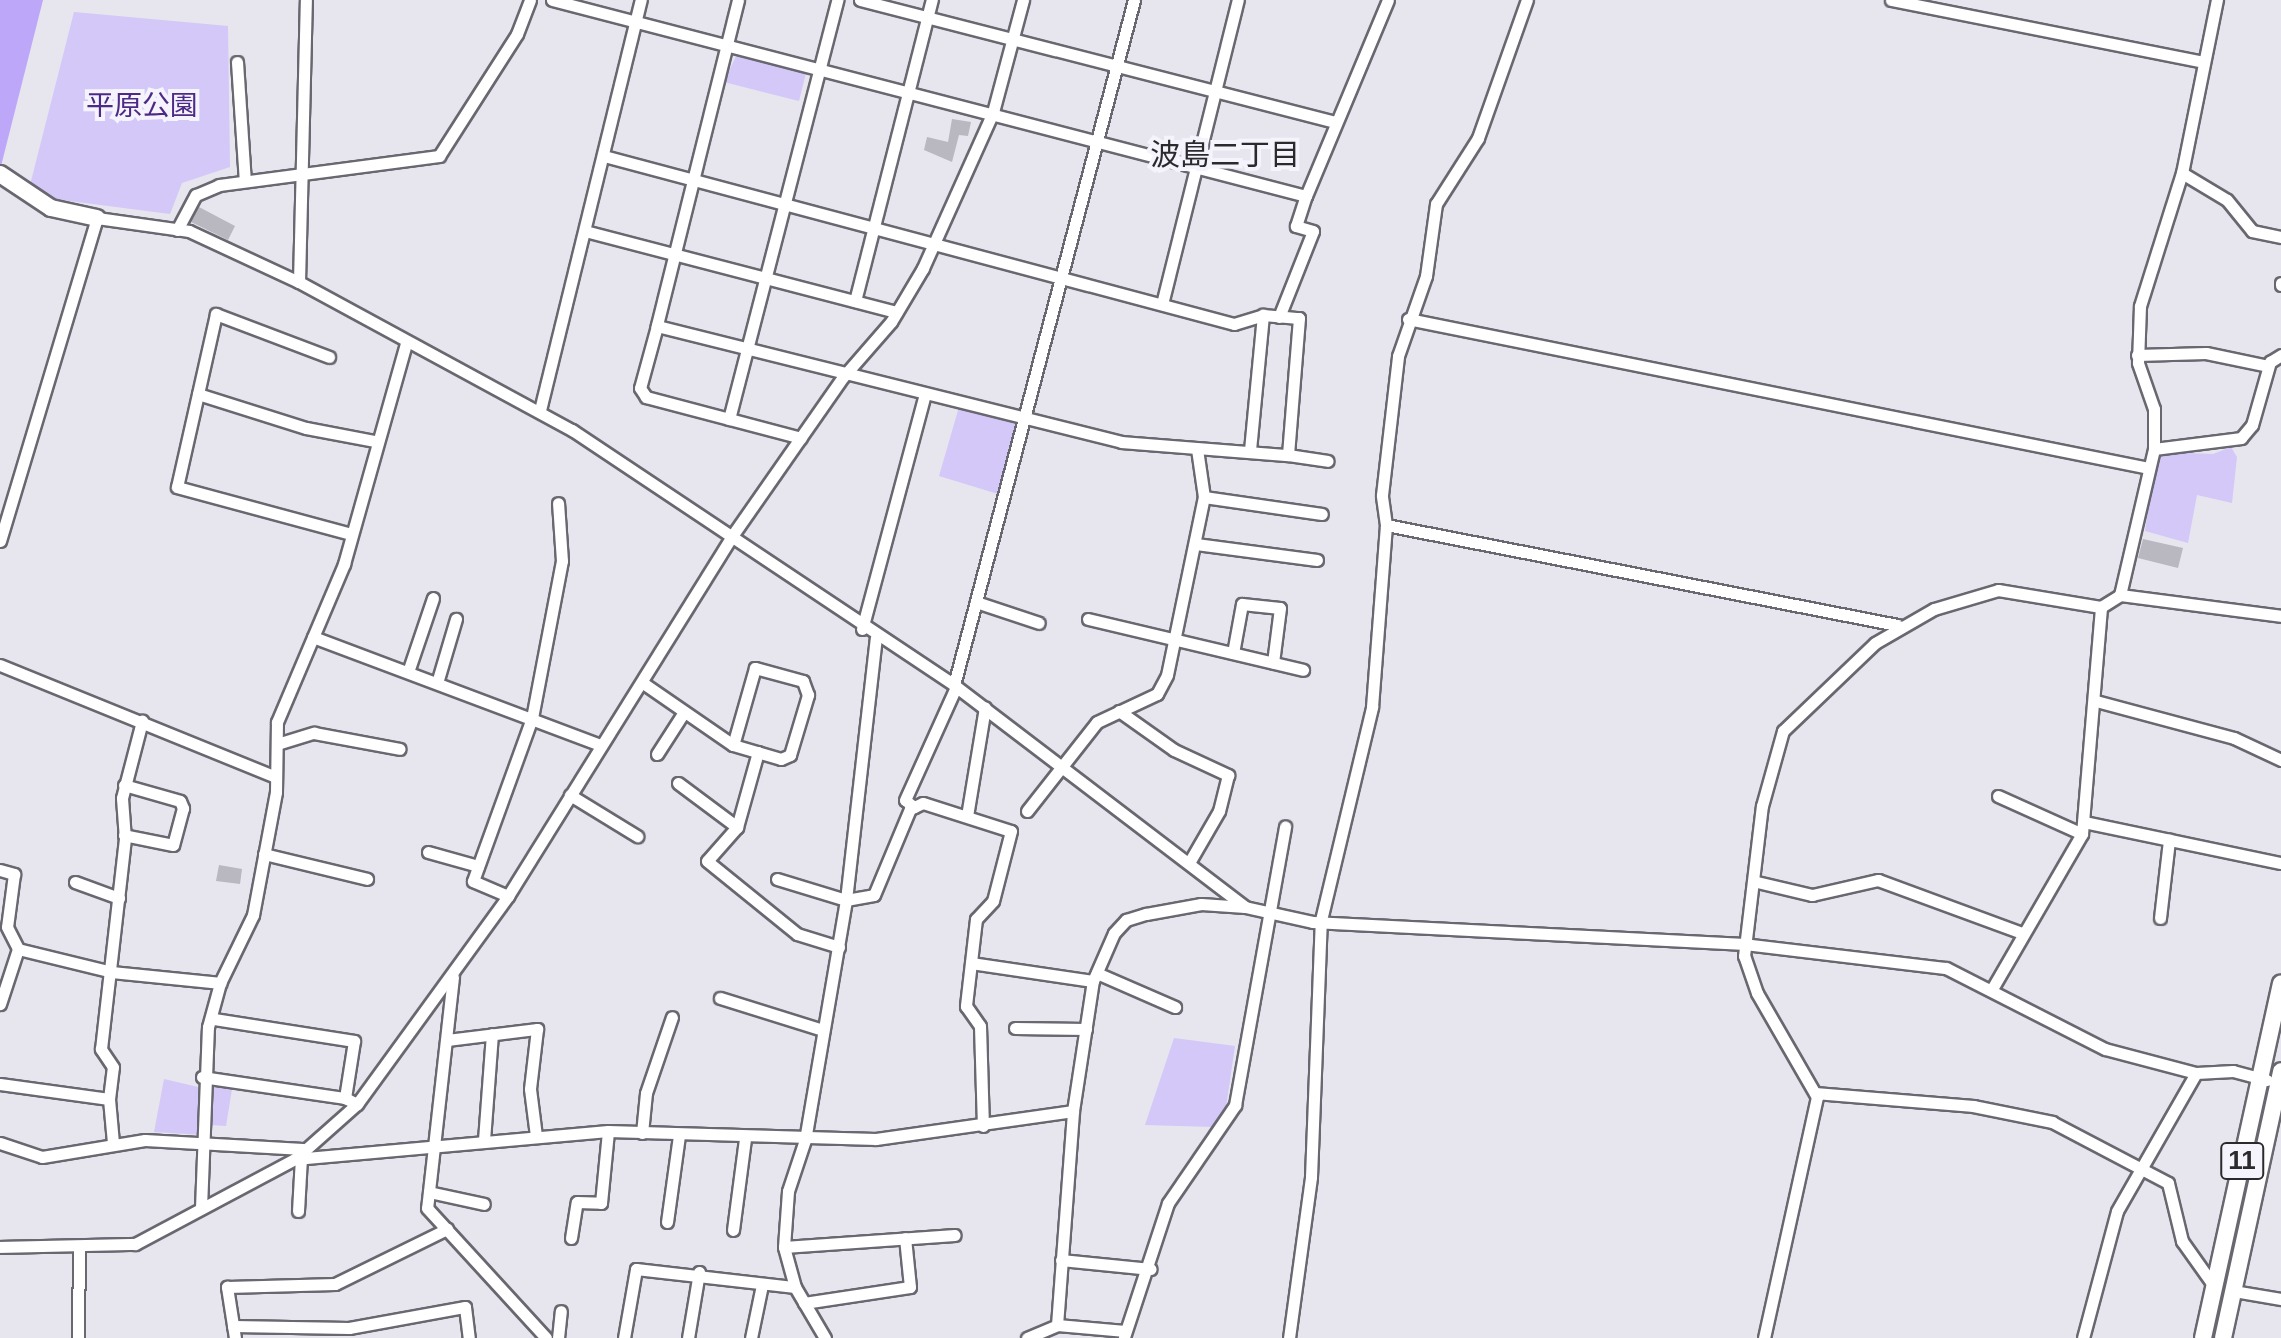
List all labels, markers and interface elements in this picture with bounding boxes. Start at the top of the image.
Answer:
park label: 平原公園 [86,89,198,123]
district label: 波島二丁目 [1150,137,1300,173]
road number: 11 [2220,1139,2264,1183]

